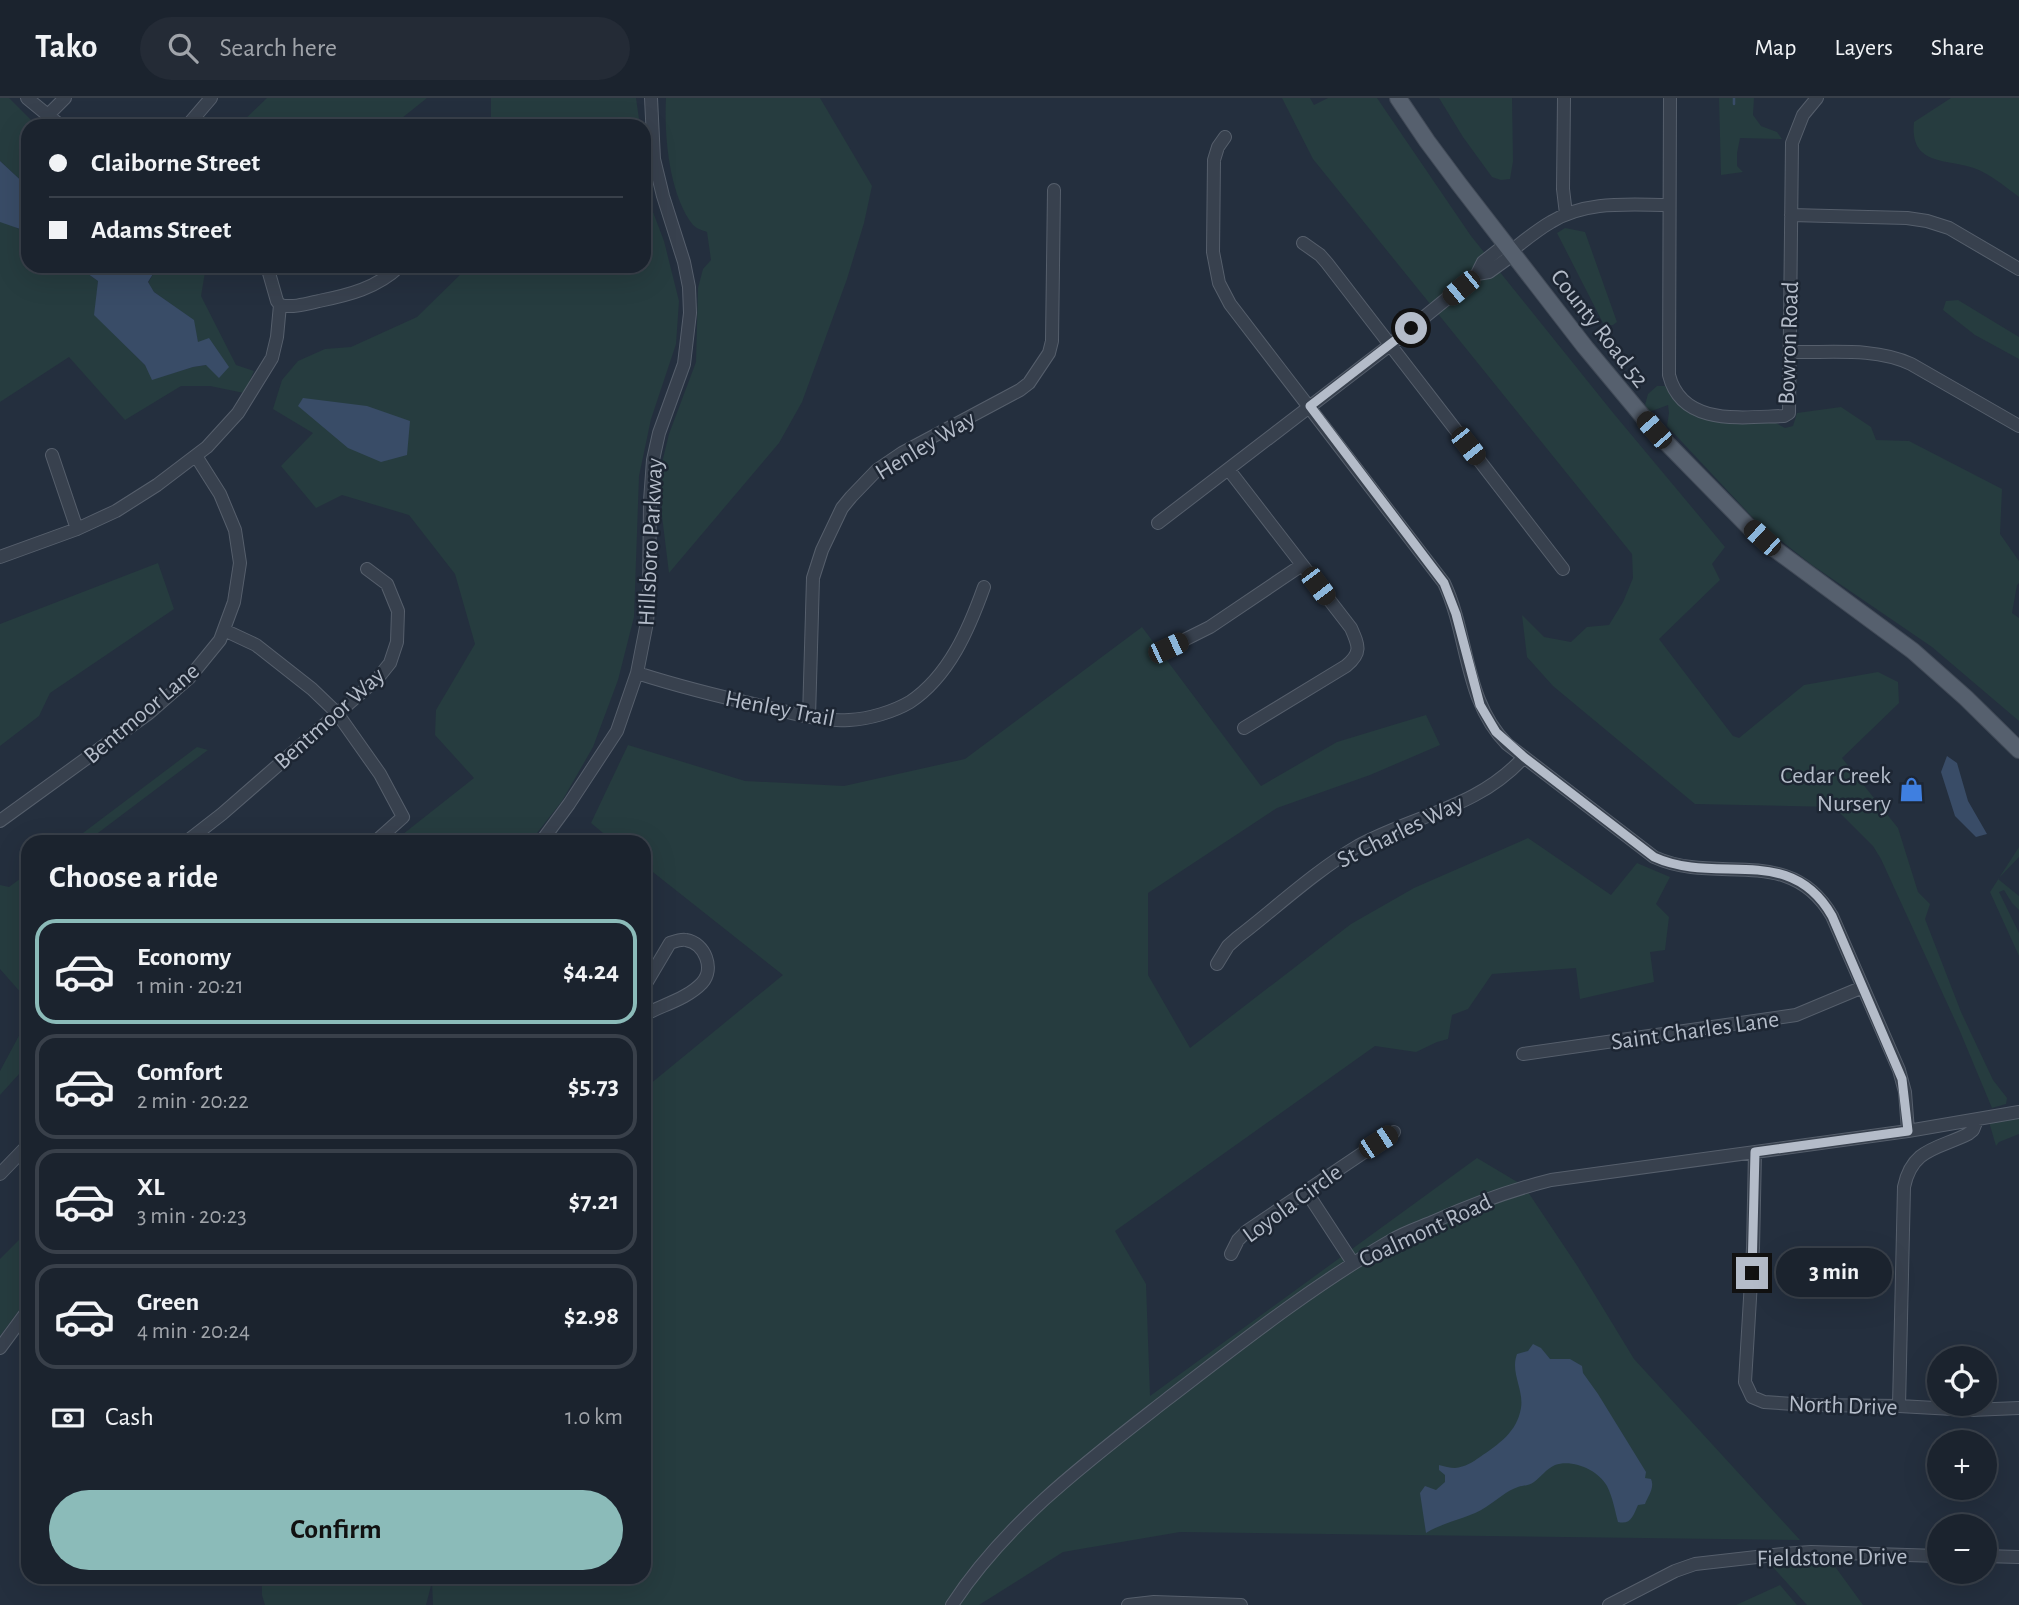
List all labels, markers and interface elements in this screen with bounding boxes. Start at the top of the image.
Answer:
search box [140,17,630,80]
icon: search [164,29,202,67]
text: Tako [35,31,98,64]
text: Search here [220,35,337,61]
text: Map [1754,36,1796,60]
text: Layers [1834,36,1893,60]
text: Share [1931,36,1984,60]
text: Claiborne Street [91,150,260,176]
text: Adams Street [91,217,231,243]
street label: County Road 52 [1546,265,1653,392]
car [1439,267,1484,309]
street label: Bowron Road [1775,281,1803,405]
route start [1395,312,1427,344]
street label: Henley Way [871,407,980,485]
car [1633,407,1676,453]
car [1447,423,1490,469]
street label: Hillsboro Parkway [635,457,667,627]
car [1740,516,1785,560]
car [1297,563,1340,609]
car [1145,630,1192,666]
street label: Bentmoor Lane [79,659,204,769]
street label: Bentmoor Way [270,663,389,774]
street label: Henley Trail [723,687,837,731]
place label: Cedar Creek Nursery [1780,764,1891,816]
shop icon: Cedar Creek Nursery [1897,775,1925,803]
street label: St Charles Way [1333,791,1468,873]
text: Choose a ride [49,861,218,893]
icon: car [53,940,116,1003]
text: Economy [137,944,231,970]
text: $4.24 [563,958,619,984]
text: 1 min · 20:21 [137,975,244,998]
street label: Saint Charles Lane [1610,1007,1781,1055]
icon: car [53,1055,116,1118]
text: Comfort [137,1059,222,1085]
text: $5.73 [568,1073,619,1099]
text: 2 min · 20:22 [137,1090,249,1113]
car [1355,1122,1402,1162]
street label: Loyola Circle [1239,1160,1347,1248]
icon: car [53,1170,116,1233]
text: XL [137,1174,164,1200]
text: $7.21 [569,1188,619,1214]
street label: Coalmont Road [1355,1190,1495,1272]
text: 3 min · 20:23 [137,1205,247,1228]
callout: 3 min [1776,1248,1892,1298]
route end [1736,1257,1768,1289]
text: 3 min [1809,1261,1859,1284]
icon: car [53,1285,116,1348]
text: Green [137,1289,199,1315]
text: $2.98 [564,1303,619,1329]
text: 4 min · 20:24 [137,1320,250,1343]
map controls [1927,1346,1997,1584]
button: locate [1927,1346,1997,1416]
street label: North Drive [1788,1392,1898,1420]
icon: cash [49,1399,87,1437]
text: Cash [105,1404,154,1430]
text: 1.0 km [565,1406,623,1429]
button: + [1927,1430,1997,1500]
button: Confirm [49,1490,623,1570]
button: − [1927,1514,1997,1584]
street label: Fieldstone Drive [1756,1545,1908,1571]

